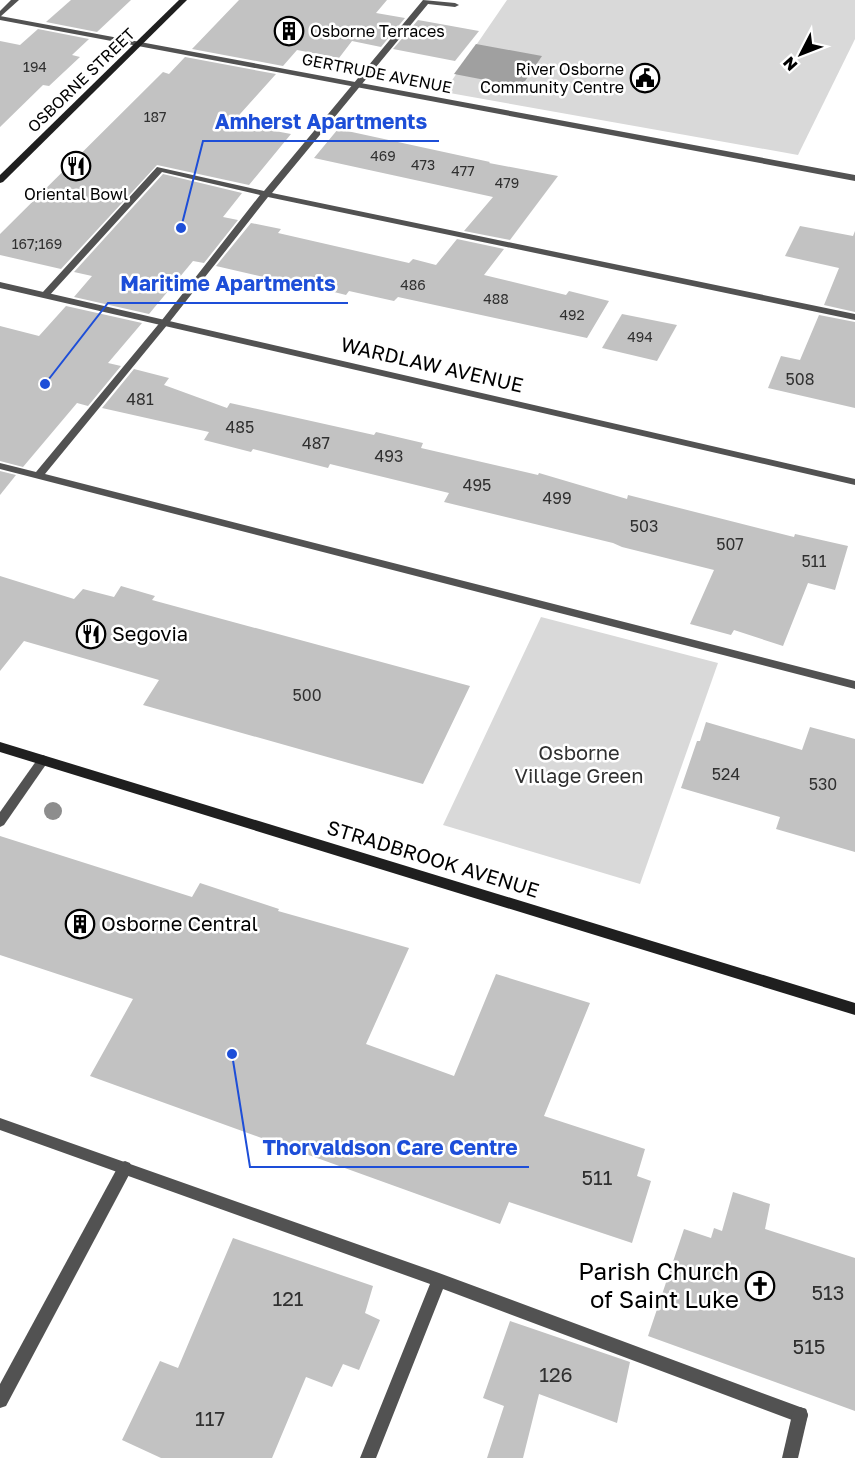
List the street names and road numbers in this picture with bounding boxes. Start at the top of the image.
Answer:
street label: OSBORNE STREET [23,23,139,136]
street label: GERTRUDE AVENUE [300,49,454,97]
street label: WARDLAW AVENUE [339,331,526,397]
street label: STRADBROOK AVENUE [324,814,542,902]

